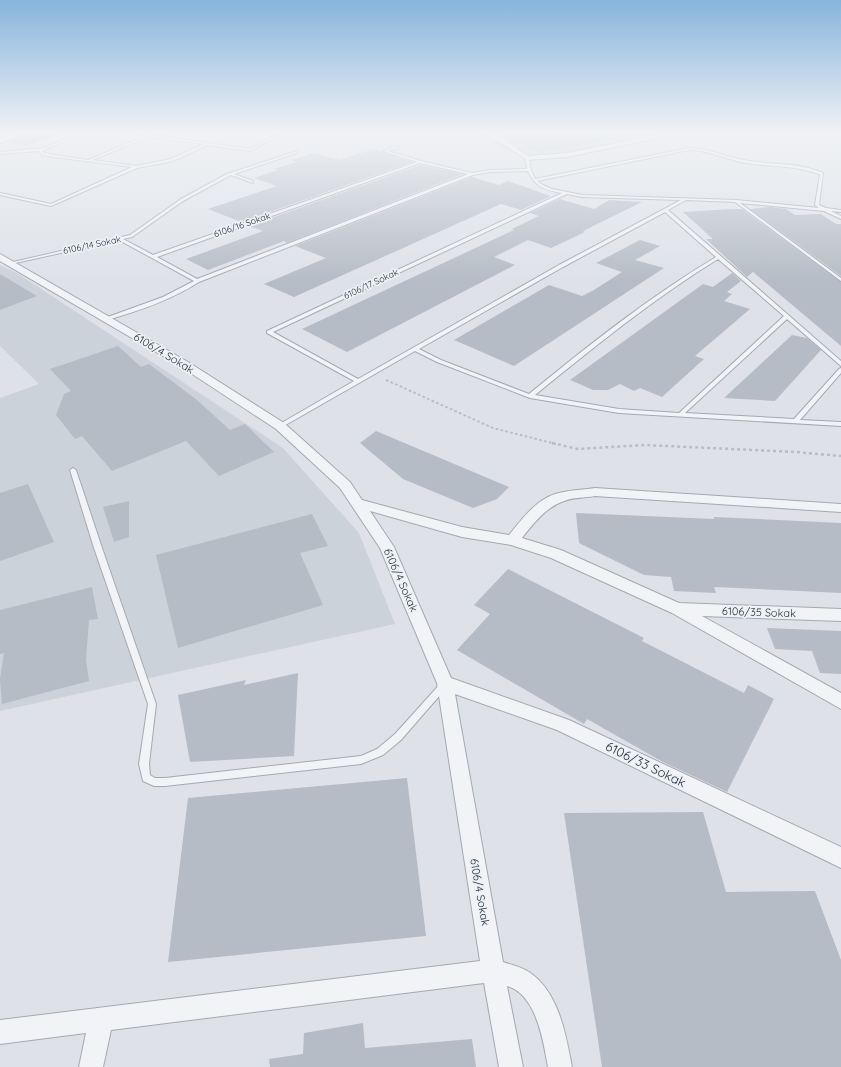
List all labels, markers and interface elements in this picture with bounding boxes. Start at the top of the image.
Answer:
street label: 6106/16 Sokak [212,210,272,239]
street label: 6106/14 Sokak [62,233,122,256]
street label: 6106/17 Sokak [342,266,400,301]
street label: 6106/4 Sokak [131,329,197,377]
street label: 6106/4 Sokak [381,546,421,614]
street label: 6106/35 Sokak [722,604,796,620]
street label: 6106/33 Sokak [603,738,689,790]
street label: 6106/4 Sokak [467,857,493,927]

